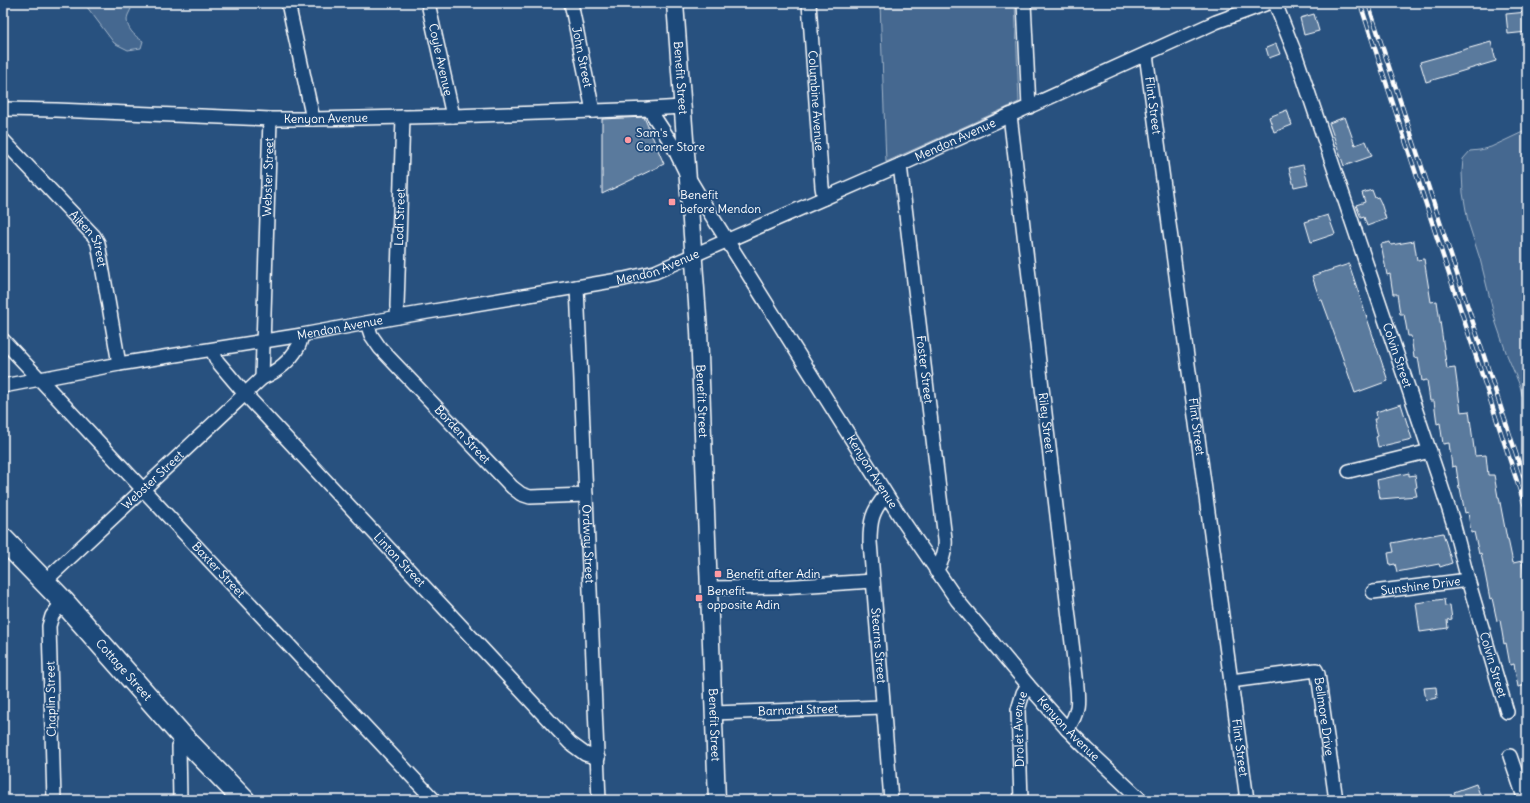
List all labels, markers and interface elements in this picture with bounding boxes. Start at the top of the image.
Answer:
street label: Coyle Avenue [426,22,456,97]
street label: John Street [569,25,596,88]
street label: Benefit Street [671,41,691,115]
street label: Columbine Avenue [805,50,827,151]
street label: Flint Street [1142,76,1165,135]
street label: Kenyon Avenue [284,110,368,126]
street label: Mendon Avenue [912,115,998,164]
place label: Sam's Corner Store [636,125,705,154]
marker: Sam's Corner Store [623,135,633,145]
street label: Webster Street [259,137,276,217]
place label: Benefit before Mendon [680,187,761,216]
street label: Lodi Street [391,188,408,246]
marker: Benefit before Mendon [667,197,677,207]
street label: Aiken Street [66,207,110,268]
street label: Mendon Avenue [615,246,701,287]
street label: Mendon Avenue [296,312,384,343]
street label: Colvin Street [1380,321,1416,390]
street label: Foster Street [914,334,937,404]
street label: Benefit Street [693,364,711,438]
street label: Riley Street [1036,392,1058,454]
street label: Flint Street [1186,397,1208,456]
street label: Borden Street [432,402,494,467]
street label: Kenyon Avenue [844,432,901,511]
street label: Webster Street [118,447,187,512]
street label: Ordway Street [579,504,598,584]
street label: Linton Street [371,529,429,590]
street label: Baxter Street [189,539,248,601]
place label: Benefit after Adin [726,566,821,581]
marker: Benefit after Adin [713,569,723,579]
street label: Sunshine Drive [1380,573,1461,598]
place label: Benefit opposite Adin [707,583,780,612]
marker: Benefit opposite Adin [694,593,704,603]
street label: Stearns Street [868,607,889,684]
street label: Colvin Street [1477,630,1510,699]
street label: Cottage Street [93,635,155,703]
street label: Chaplin Street [42,661,59,737]
street label: Bellmore Drive [1312,676,1338,757]
street label: Benefit Street [706,688,724,762]
street label: Drolet Avenue [1010,689,1030,767]
street label: Kenyon Avenue [1034,693,1103,764]
street label: Barnard Street [758,701,838,718]
street label: Flint Street [1229,718,1252,777]

